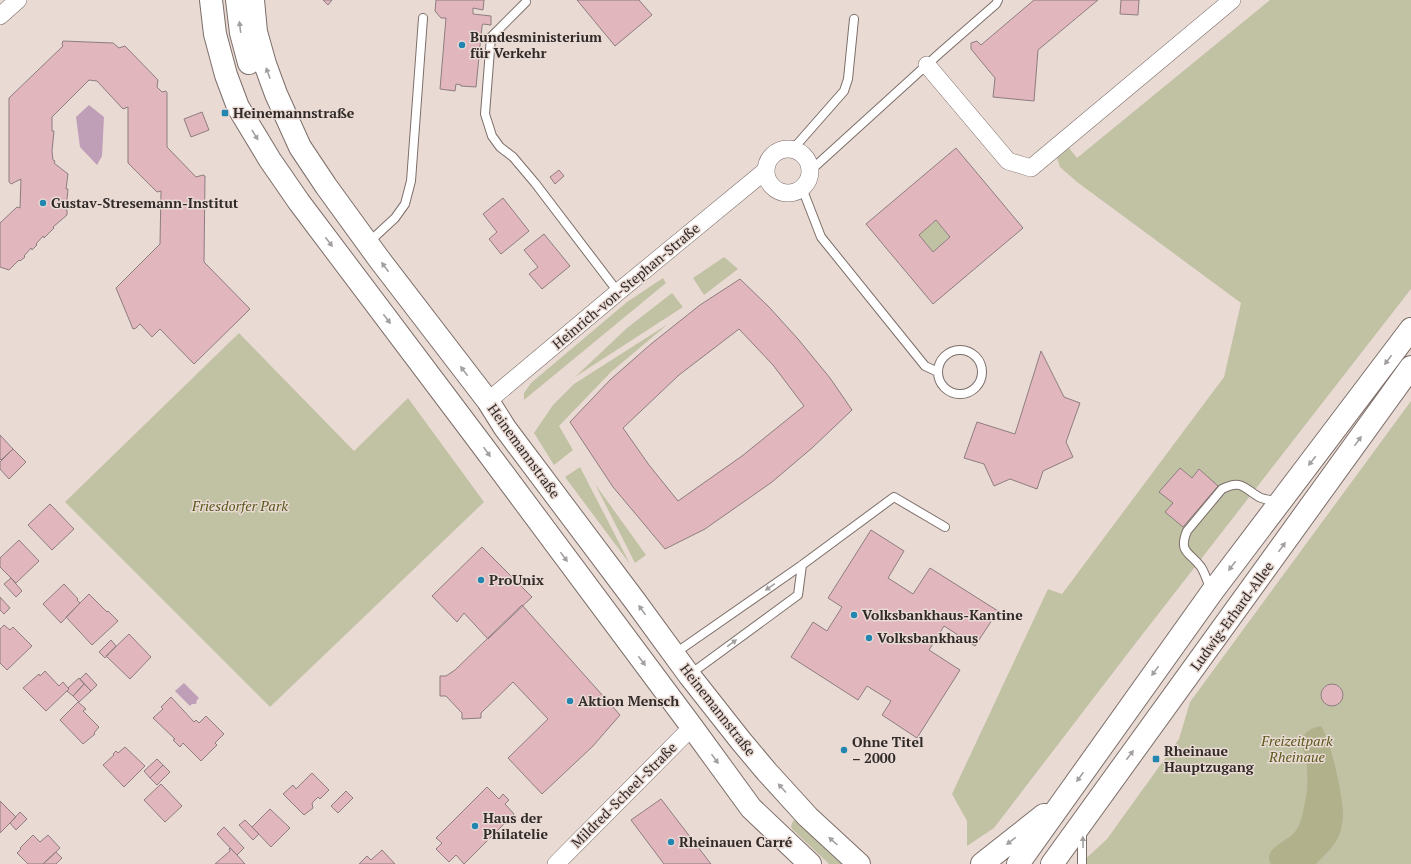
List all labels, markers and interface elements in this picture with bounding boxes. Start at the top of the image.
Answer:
one-way arrow [237,21,243,33]
place label: Bundesministerium für Verkehr [470,27,602,62]
marker: Bundesministerium für Verkehr [457,40,467,50]
one-way arrow [265,67,271,79]
place label: Heinemannstraße [233,103,355,122]
marker: Heinemannstraße [220,108,230,118]
one-way arrow [251,129,258,141]
place label: Gustav-Stresemann-Institut [51,193,239,212]
marker: Gustav-Stresemann-Institut [38,198,48,208]
street label: Heinrich-von-Stephan-Straße [548,218,703,353]
one-way arrow [325,236,333,247]
one-way arrow [381,262,389,273]
one-way arrow [383,313,391,324]
one-way arrow [1384,355,1392,366]
one-way arrow [460,365,468,376]
street label: Heinemannstraße [484,400,565,502]
one-way arrow [1354,436,1362,447]
one-way arrow [483,447,491,458]
one-way arrow [1307,455,1316,466]
park label: Friesdorfer Park [191,496,288,515]
one-way arrow [1278,541,1286,552]
one-way arrow [560,551,569,562]
street label: Ludwig-Erhard-Allee [1186,557,1278,674]
one-way arrow [1228,561,1236,571]
place label: ProUnix [489,570,544,589]
marker: ProUnix [476,575,486,585]
one-way arrow [765,583,775,591]
one-way arrow [638,605,646,615]
place label: Volksbankhaus-Kantine [862,605,1023,624]
marker: Volksbankhaus-Kantine [849,610,859,620]
place label: Volksbankhaus [877,628,978,647]
marker: Volksbankhaus [864,633,874,643]
one-way arrow [727,639,738,647]
one-way arrow [638,656,646,666]
street label: Heinemannstraße [676,660,760,760]
one-way arrow [1152,666,1160,676]
place label: Aktion Mensch [578,691,679,710]
marker: Aktion Mensch [565,696,575,706]
park label: Freizeitpark Rheinaue [1260,731,1333,766]
place label: Ohne Titel – 2000 [852,732,924,767]
street label: Mildred-Scheel-Straße [567,738,681,852]
place label: Rheinaue Hauptzugang [1164,741,1255,776]
marker: Ohne Titel – 2000 [839,745,849,755]
one-way arrow [1126,750,1134,761]
one-way arrow [711,754,719,764]
marker: Rheinaue Hauptzugang [1151,754,1161,764]
one-way arrow [1076,772,1084,782]
one-way arrow [777,783,787,793]
place label: Haus der Philatelie [483,808,548,843]
marker: Haus der Philatelie [470,821,480,831]
place label: Rheinauen Carré [679,832,793,851]
one-way arrow [828,836,838,846]
one-way arrow [1079,836,1086,848]
marker: Rheinauen Carré [666,837,676,847]
one-way arrow [1006,837,1017,845]

